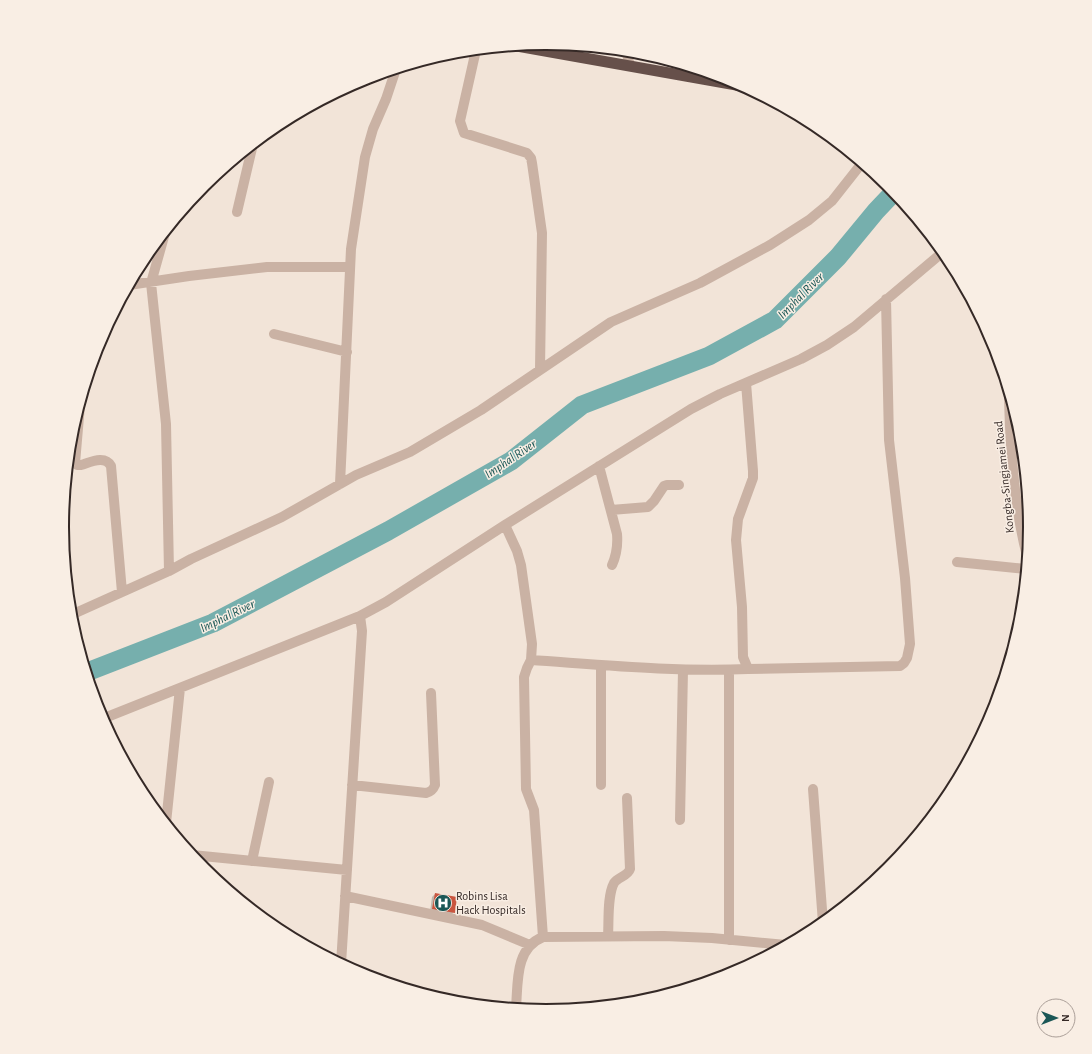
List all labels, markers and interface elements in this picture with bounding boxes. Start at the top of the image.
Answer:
water label: Imphal River [776,270,827,322]
street label: Kongba-Singjamei Road [992,420,1017,534]
water label: Imphal River [483,437,540,481]
water label: Imphal River [198,597,258,635]
place label: Robins Lisa Hack Hospitals [456,890,526,916]
hospital icon: Robins Lisa Hack Hospitals [433,893,453,913]
north arrow [1036,998,1076,1038]
text: N [1060,1014,1071,1022]

